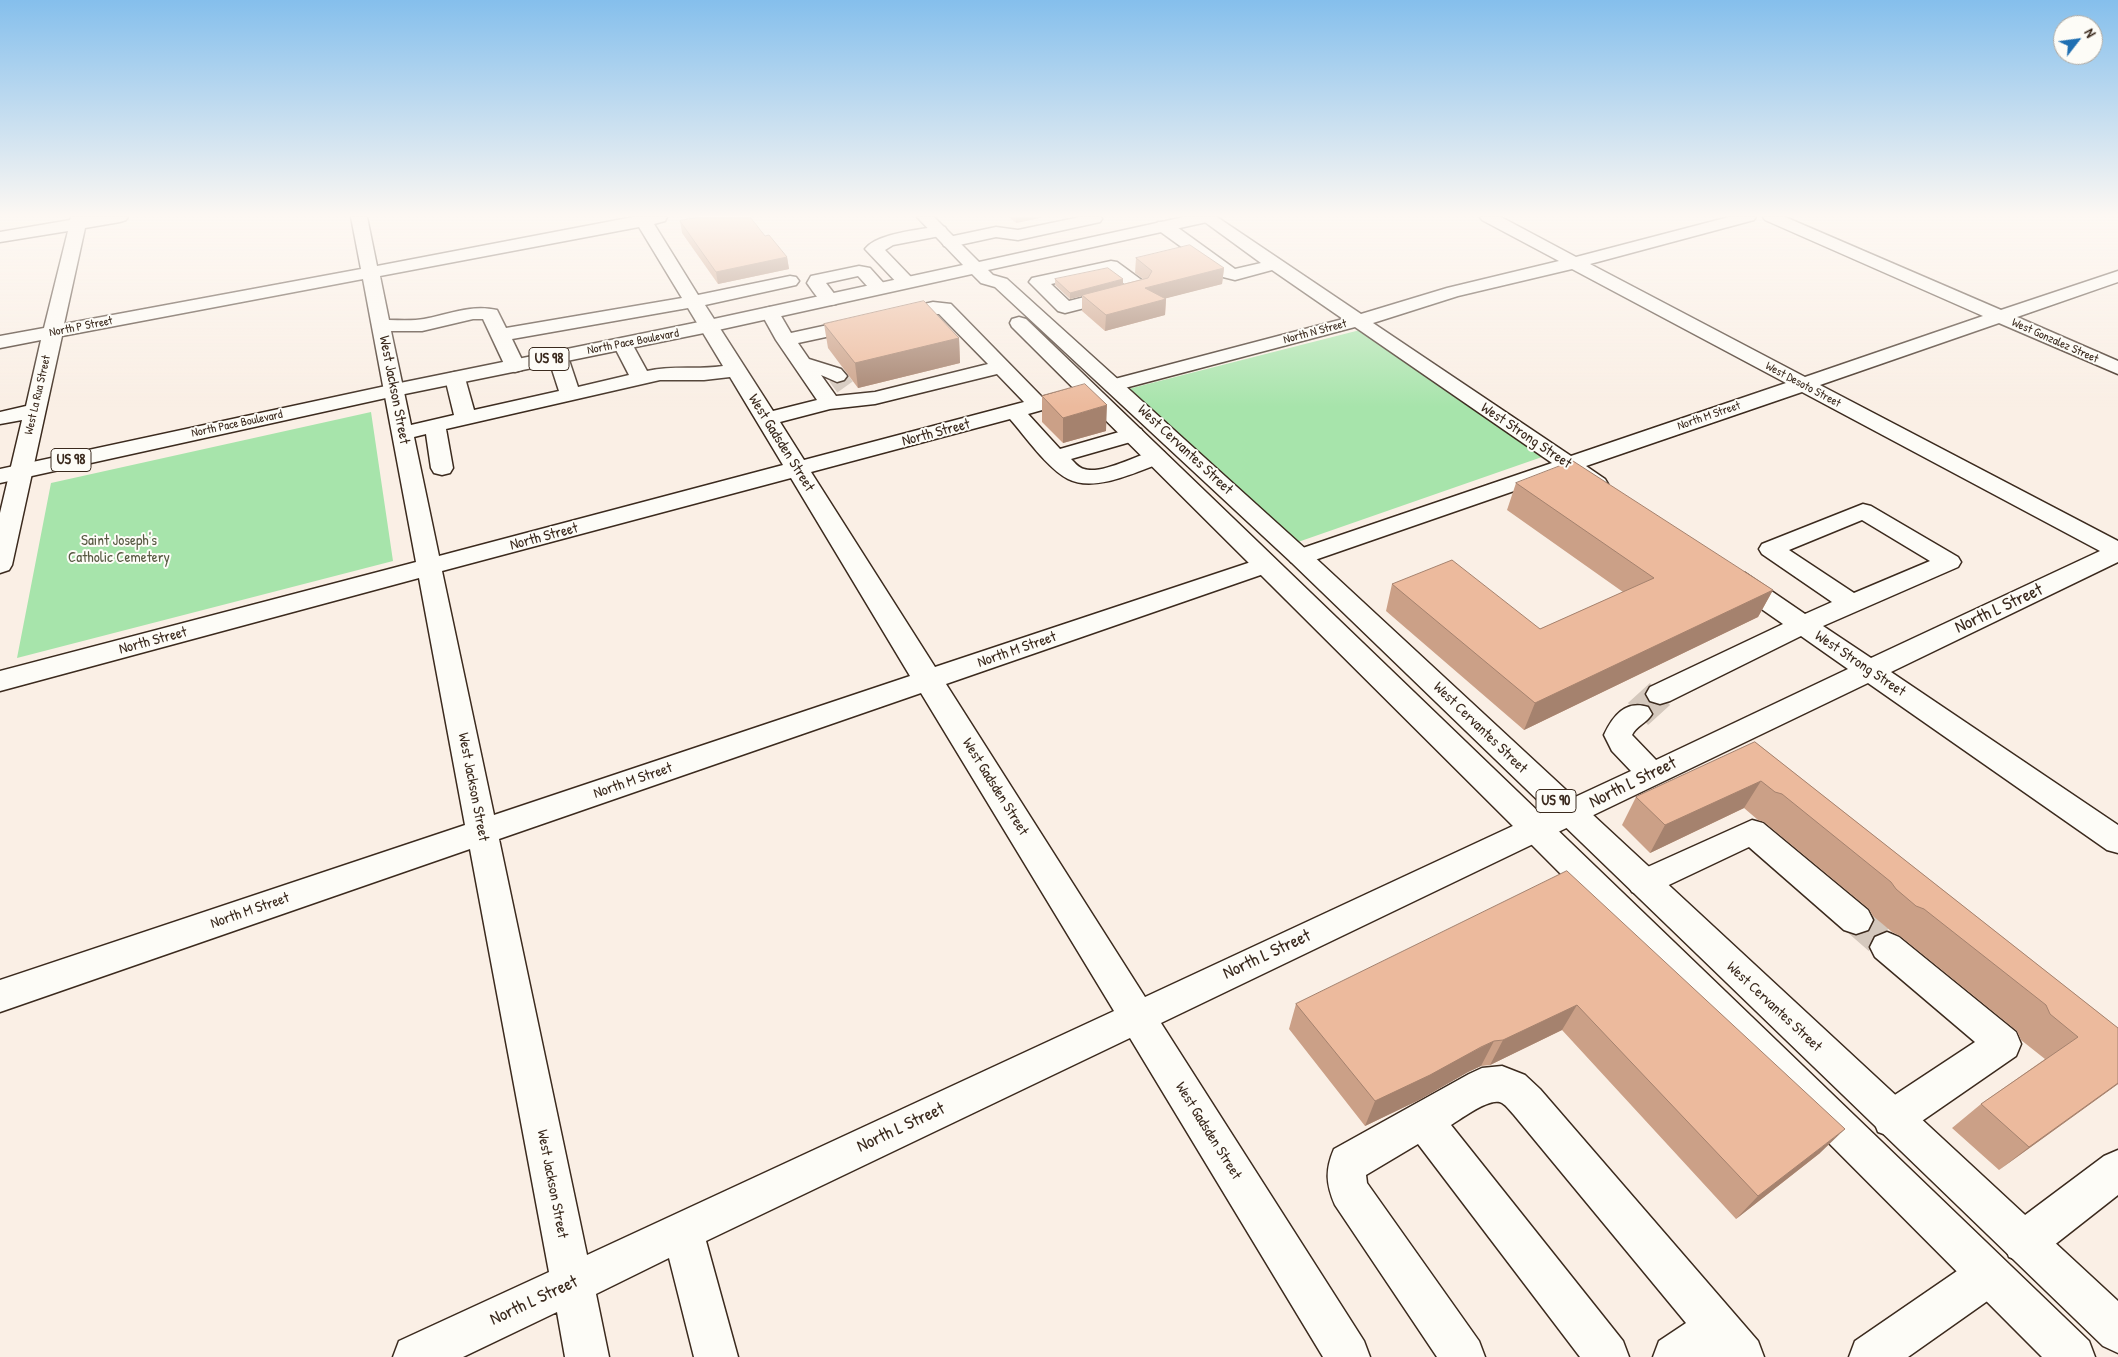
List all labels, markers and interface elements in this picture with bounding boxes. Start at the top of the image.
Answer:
north arrow [2053,15,2103,65]
text: N [2080,25,2101,41]
street label: North P Street [48,314,114,340]
street label: West Gonzalez Street [2009,315,2101,367]
street label: North N Street [1282,317,1348,347]
street label: North Pace Boulevard [586,326,680,358]
street label: West Jackson Street [375,334,413,446]
road number: US 98 [529,348,569,370]
street label: West La Rua Street [22,354,54,436]
street label: West Desoto Street [1763,359,1843,411]
street label: West Gadsden Street [744,391,818,495]
street label: West Strong Street [1477,399,1575,473]
street label: North M Street [1676,399,1742,433]
street label: West Cervantes Street [1134,401,1236,499]
street label: North Pace Boulevard [190,407,284,441]
street label: North Street [900,415,972,451]
road number: US 98 [51,448,91,472]
street label: North Street [508,519,580,555]
park label: Saint Joseph's Catholic Cemetery [68,532,170,567]
street label: North L Street [1952,579,2046,639]
street label: North Street [117,623,189,659]
street label: West Strong Street [1811,627,1909,701]
street label: North M Street [975,628,1059,672]
street label: West Cervantes Street [1429,679,1531,777]
street label: West Jackson Street [454,731,492,843]
street label: West Gadsden Street [958,735,1032,839]
street label: North L Street [1586,753,1680,813]
street label: North M Street [591,759,675,803]
road number: US 90 [1536,789,1576,812]
street label: North M Street [208,889,292,933]
street label: North L Street [1220,925,1314,985]
street label: West Cervantes Street [1723,958,1825,1056]
street label: West Gadsden Street [1171,1079,1245,1183]
street label: North L Street [854,1098,948,1158]
street label: West Jackson Street [533,1128,571,1240]
street label: North L Street [487,1271,581,1331]

